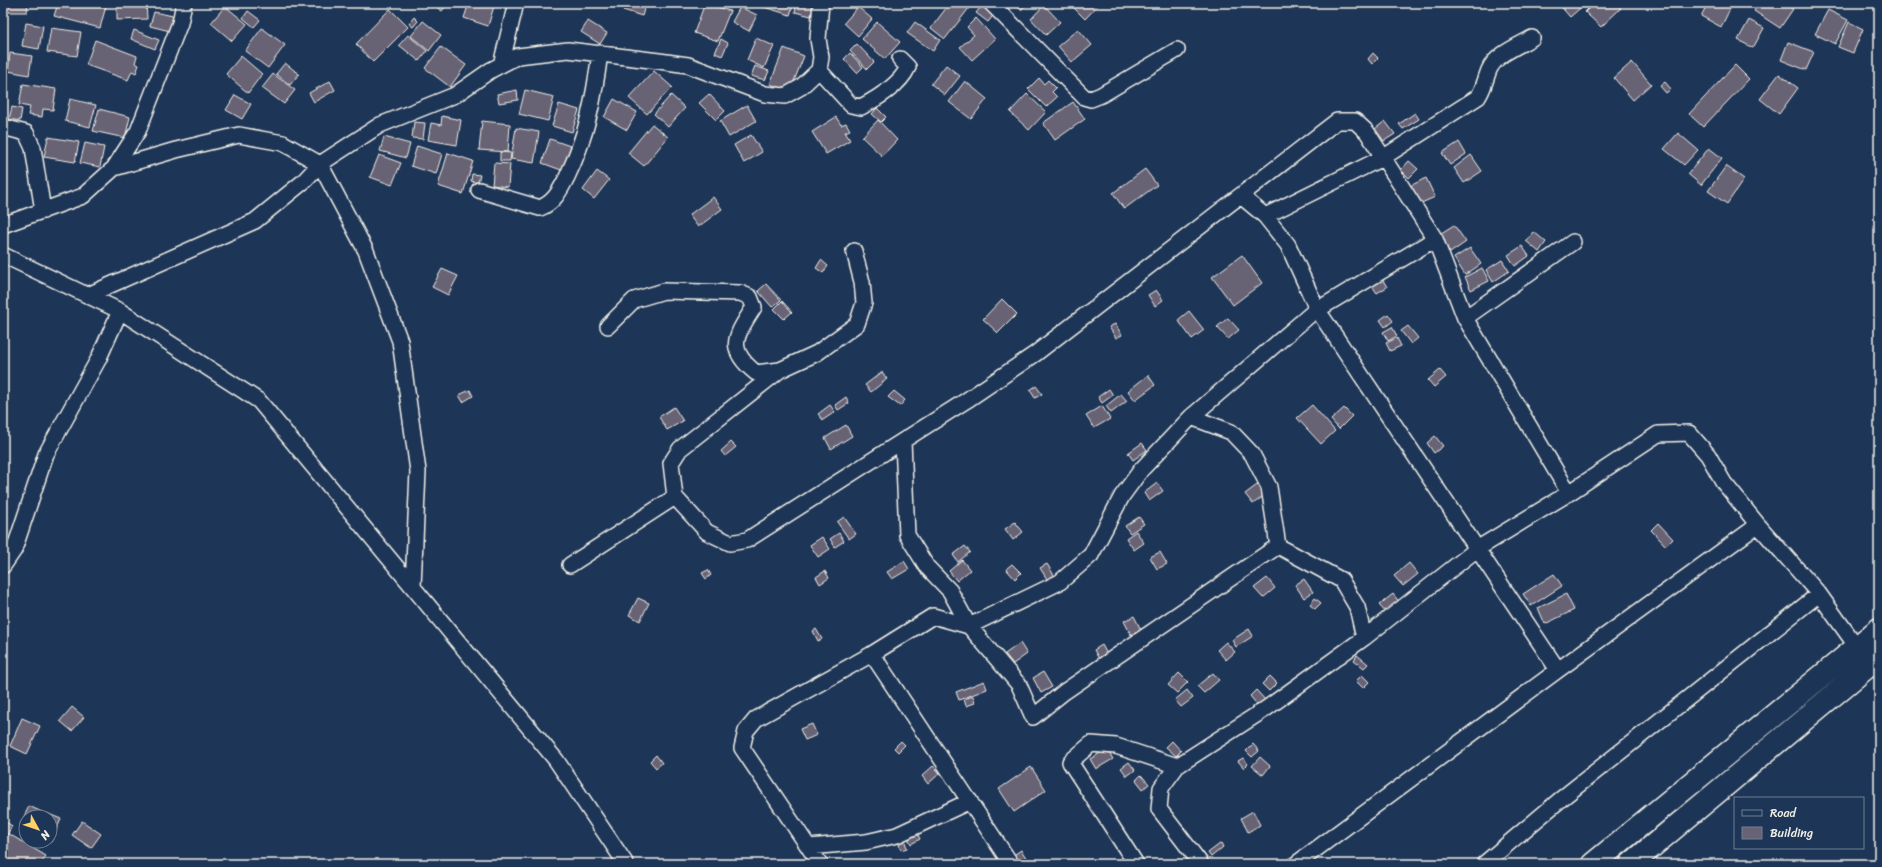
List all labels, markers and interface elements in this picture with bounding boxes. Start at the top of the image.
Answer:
legend [1734,797,1864,849]
text: Road [1770,802,1797,824]
north arrow [18,809,58,849]
text: Building [1770,822,1813,844]
text: N [35,825,56,844]

